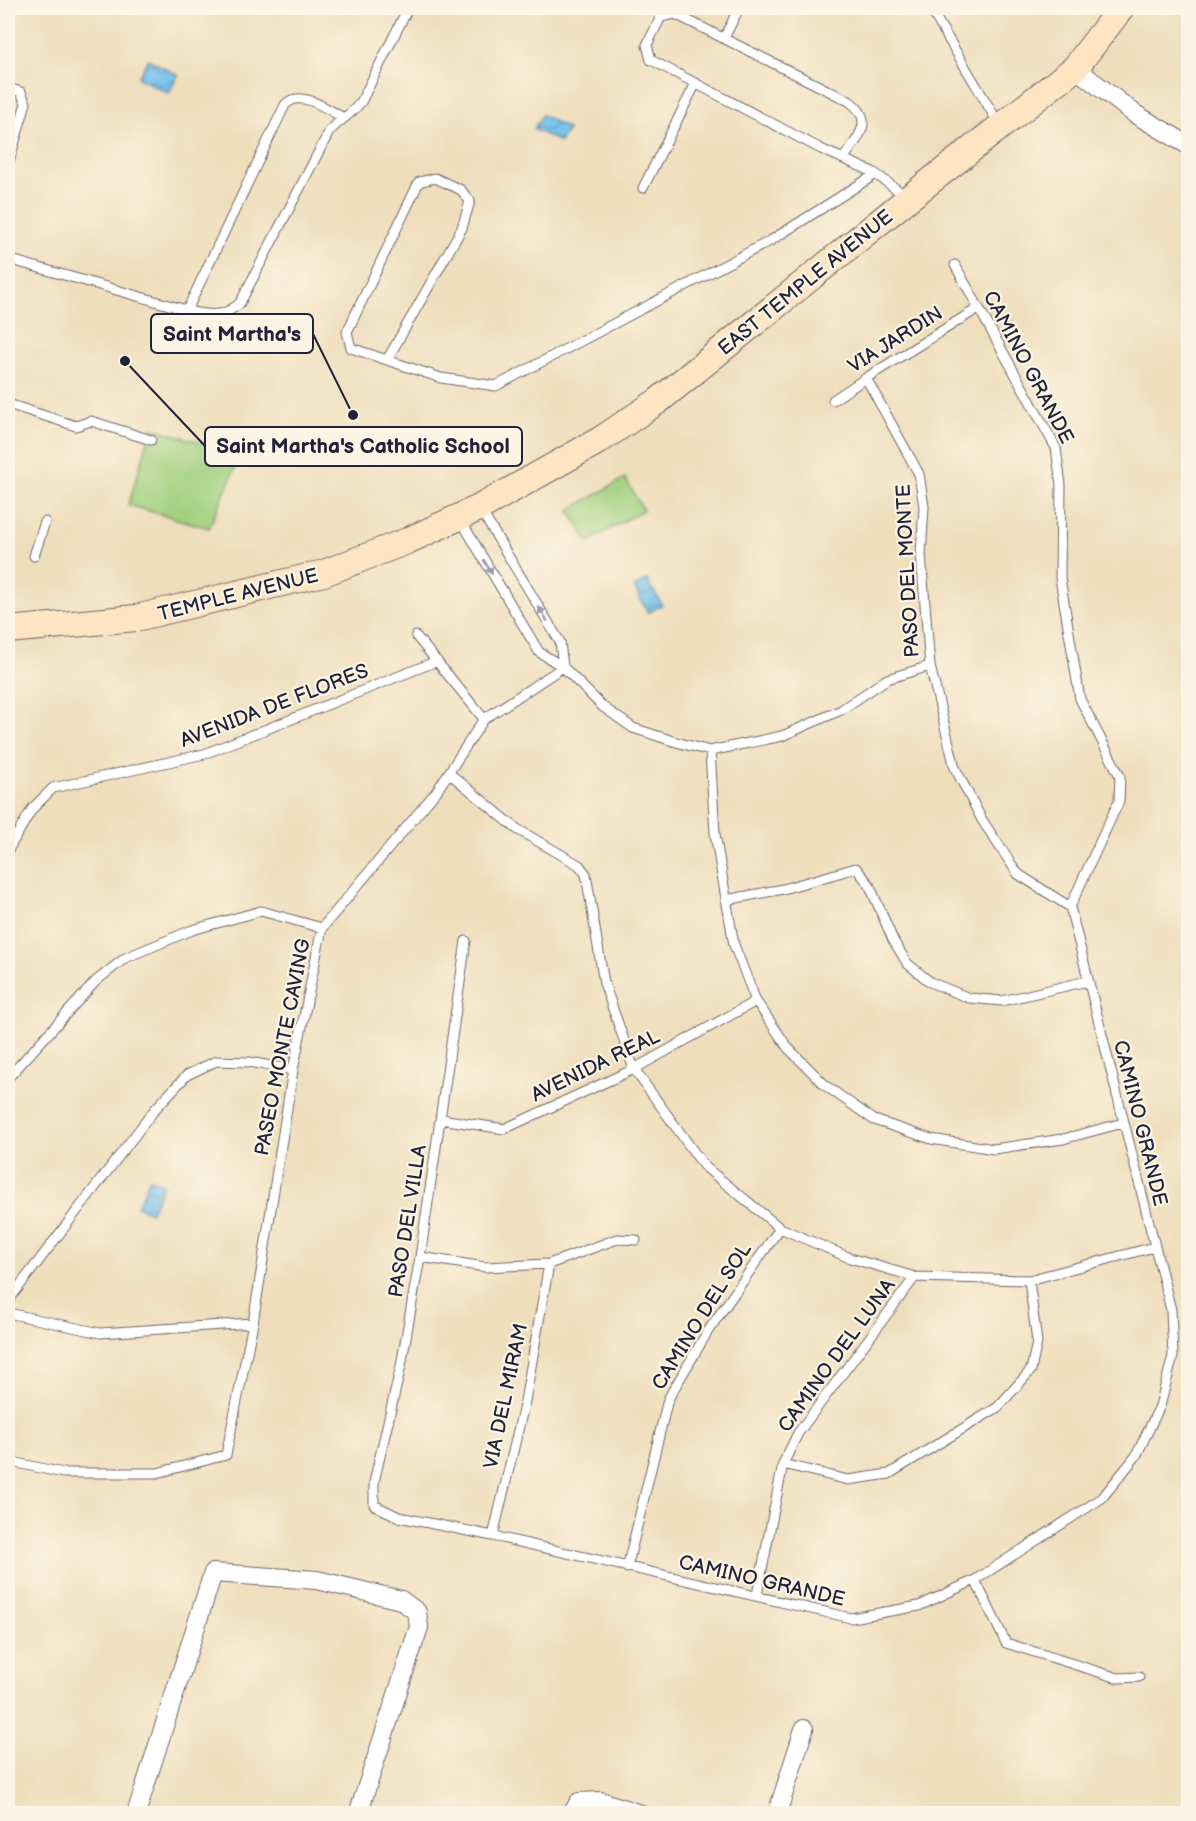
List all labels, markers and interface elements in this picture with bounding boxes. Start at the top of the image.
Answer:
street label: EAST TEMPLE AVENUE [713,205,898,361]
street label: CAMINO GRANDE [978,287,1079,448]
street label: VIA JARDIN [844,301,947,378]
callout: Saint Martha's [151,314,313,353]
text: Saint Martha's [163,322,301,347]
callout: Saint Martha's Catholic School [205,427,522,466]
text: Saint Martha's Catholic School [216,434,510,459]
street label: PASO DEL MONTE [891,484,925,658]
one-way arrow [483,559,494,575]
street label: TEMPLE AVENUE [156,563,321,626]
one-way arrow [537,606,548,622]
street label: AVENIDA DE FLORES [177,659,372,753]
street label: PASEO MONTE CAVING [250,937,316,1158]
street label: AVENIDA REAL [527,1024,664,1107]
street label: CAMINO GRANDE [1108,1038,1172,1209]
street label: PASO DEL VILLA [384,1142,432,1299]
street label: CAMINO DEL SOL [647,1238,757,1394]
street label: CAMINO DEL LUNA [773,1274,901,1437]
street label: VIA DEL MIRAM [479,1321,533,1471]
street label: CAMINO GRANDE [676,1550,847,1612]

